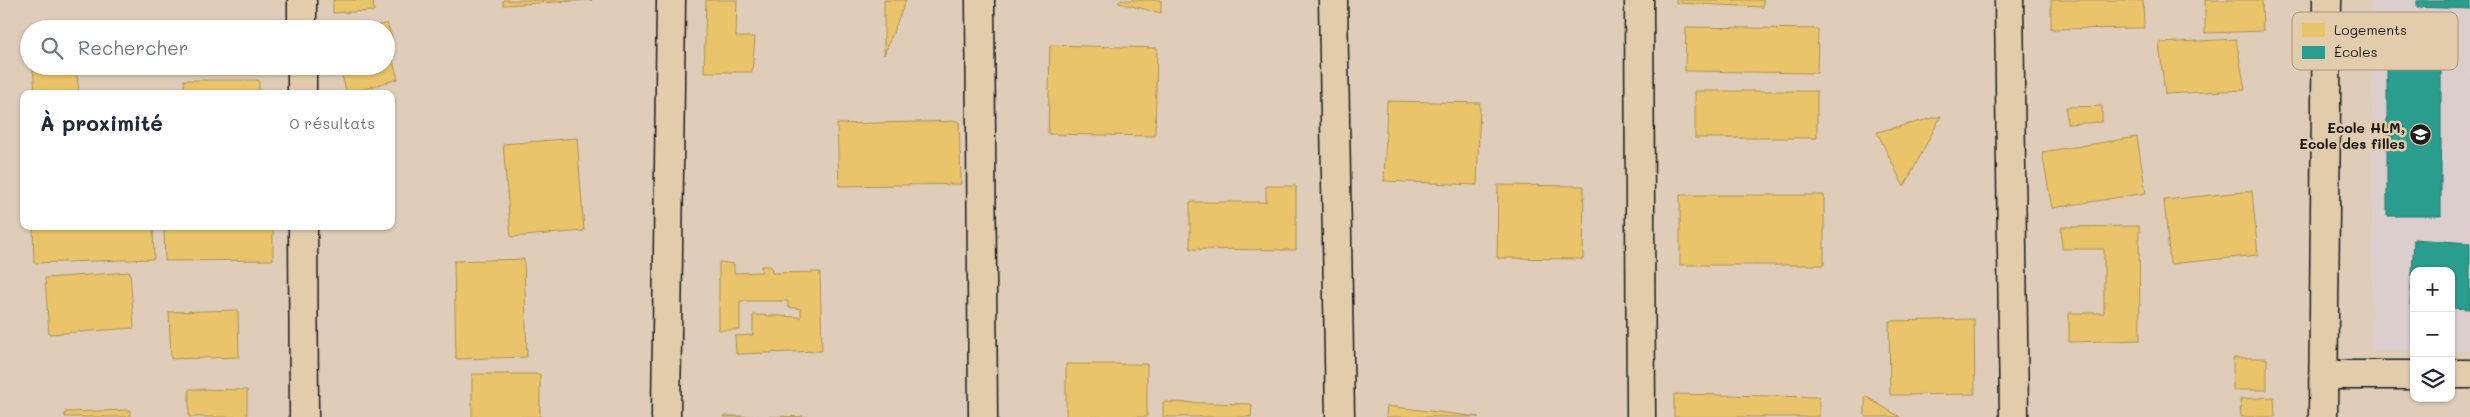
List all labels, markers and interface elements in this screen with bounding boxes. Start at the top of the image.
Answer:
legend [2292,12,2458,70]
search box [20,20,395,75]
text: Logements [2334,20,2407,39]
icon: search [38,34,66,62]
text: Rechercher [78,35,188,60]
text: Écoles [2334,42,2378,61]
text: À proximité [40,109,163,136]
text: 0 résultats [289,112,375,133]
place label: Ecole HLM, Ecole des filles [2299,118,2405,153]
school or university icon: Ecole HLM, Ecole des filles [2409,123,2433,147]
map controls [2410,267,2455,402]
button: + [2410,267,2455,312]
button: − [2410,312,2455,357]
button: layers [2410,357,2455,402]

